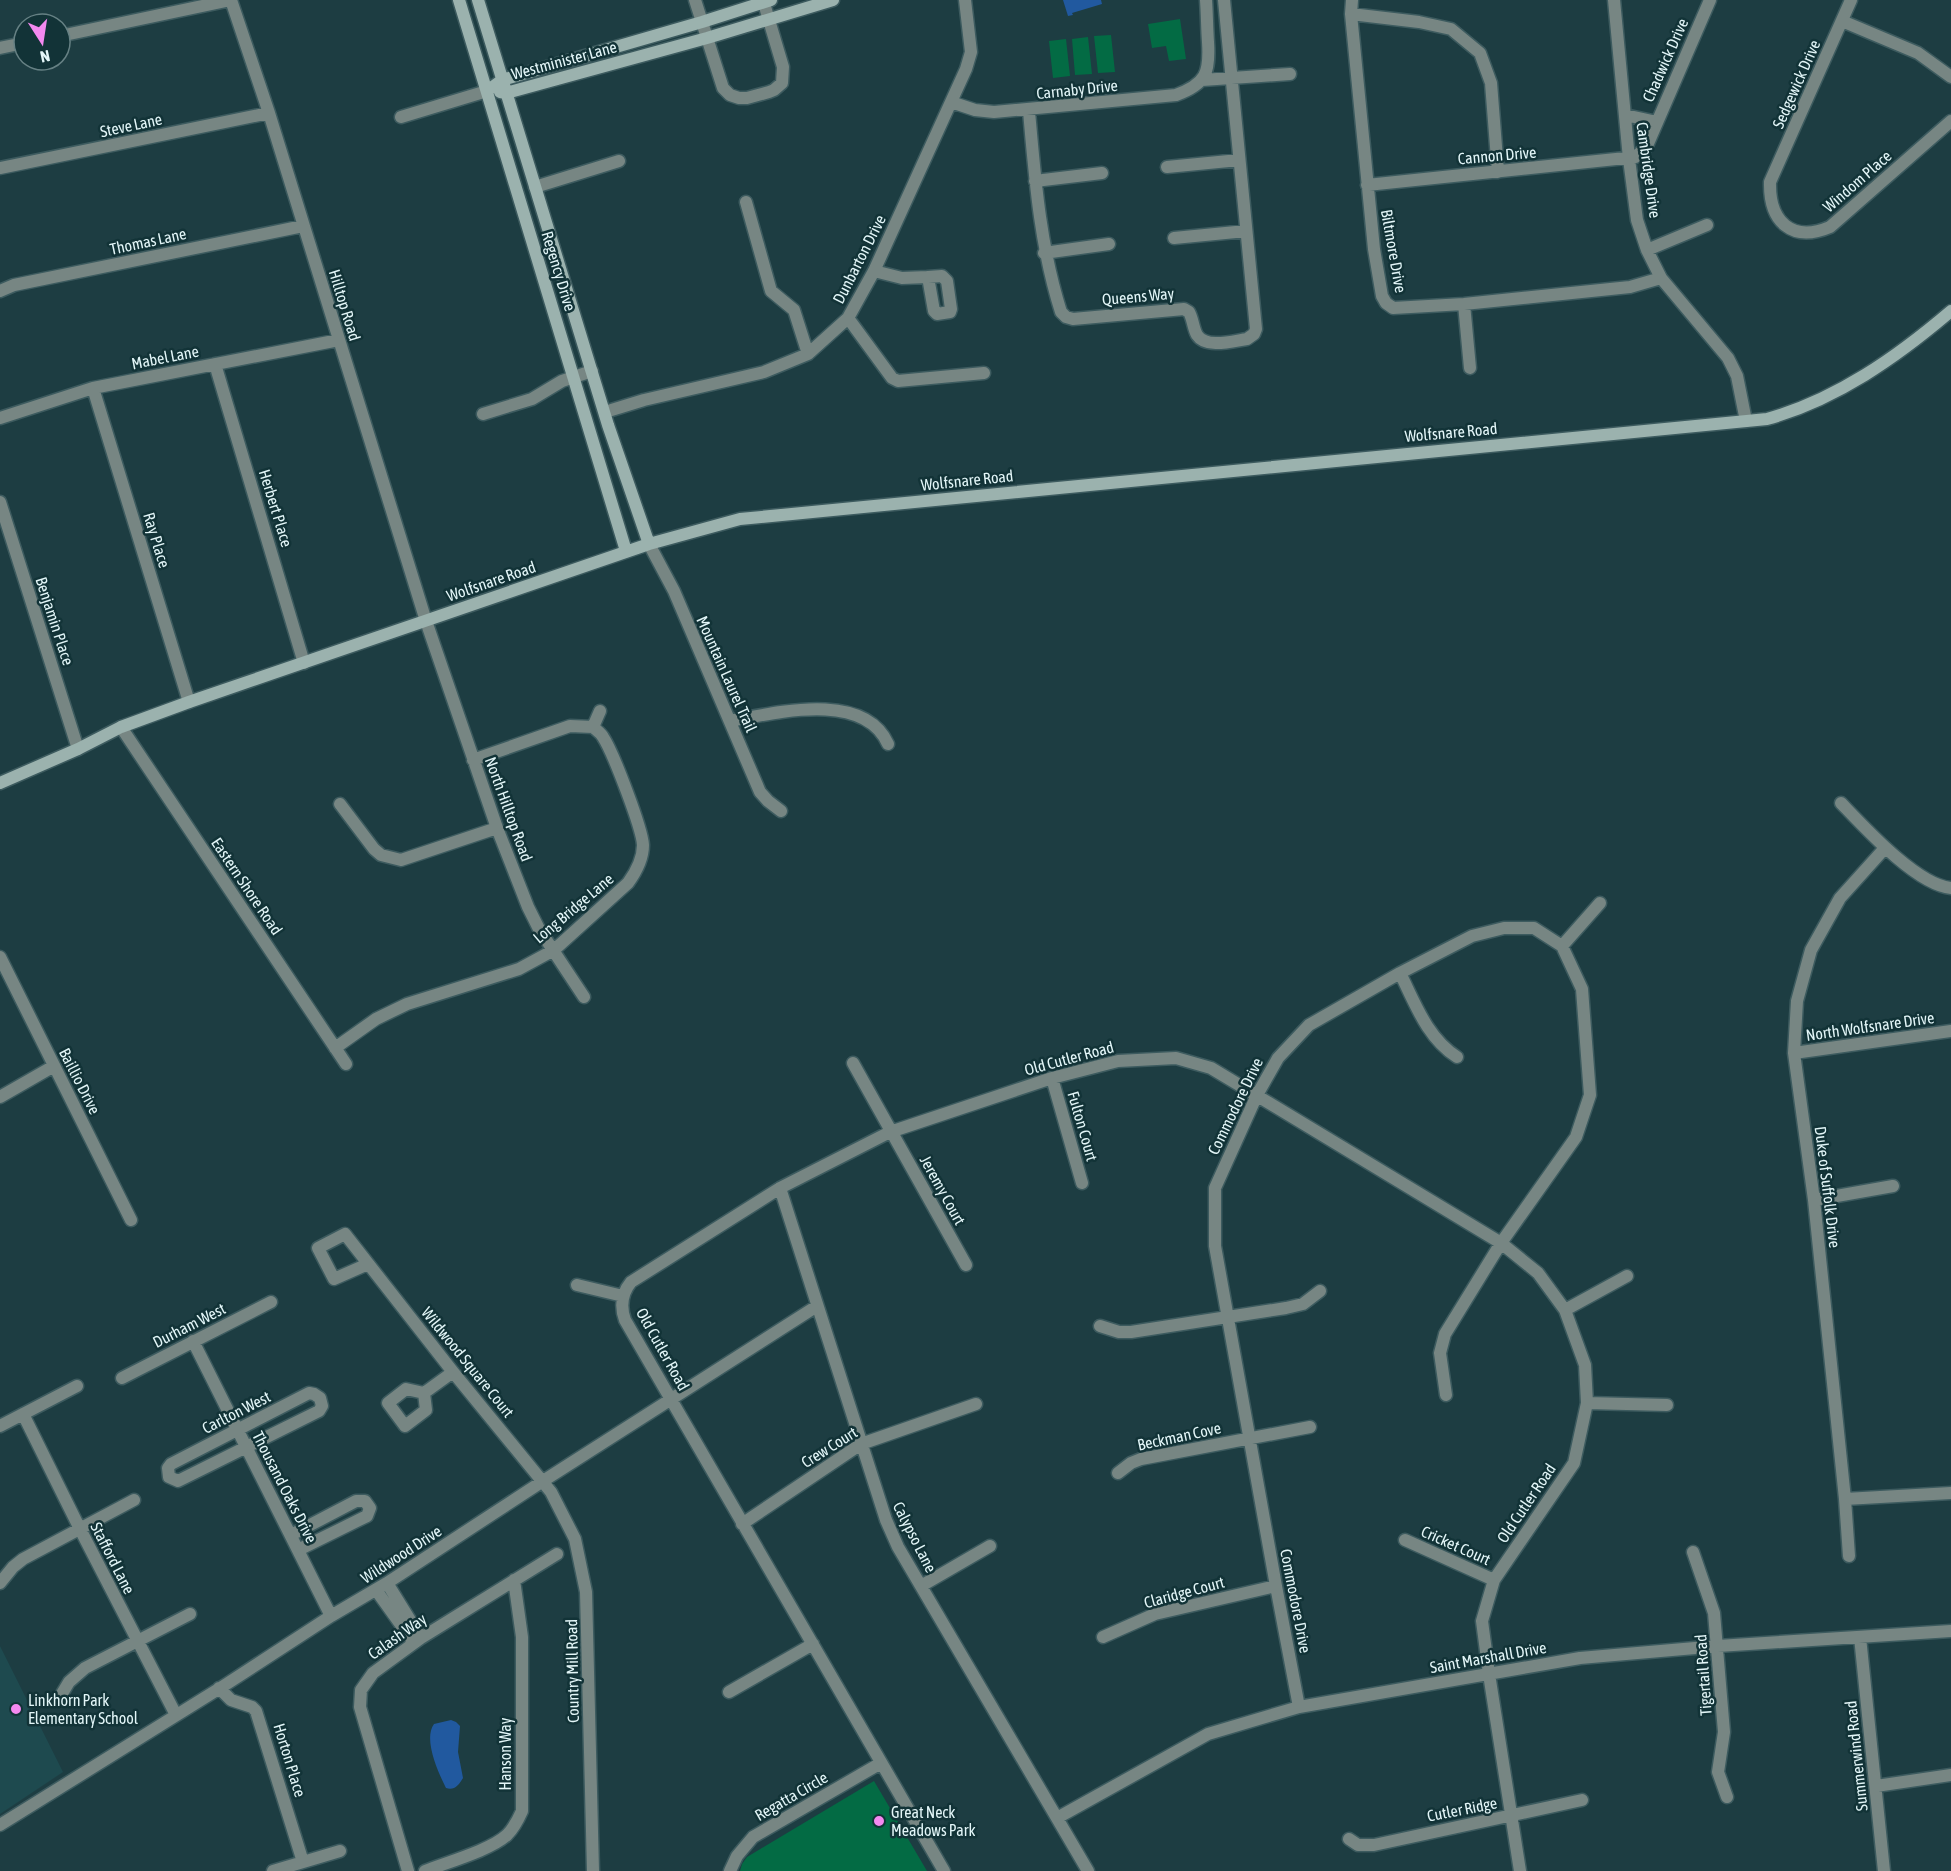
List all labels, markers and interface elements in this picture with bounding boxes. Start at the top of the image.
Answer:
north arrow [12,12,72,72]
street label: Chadwick Drive [1639,15,1691,105]
street label: Westminister Lane [509,37,619,83]
street label: Sedgewick Drive [1769,37,1824,131]
text: N [39,47,52,66]
street label: Carnaby Drive [1035,76,1119,103]
street label: Steve Lane [98,110,164,140]
street label: Cambridge Drive [1632,121,1665,219]
street label: Cannon Drive [1457,143,1537,167]
street label: Windom Place [1819,146,1895,216]
street label: Biltmore Drive [1378,208,1410,294]
street label: Dunbarton Drive [829,212,889,306]
street label: Thomas Lane [108,224,188,258]
street label: Regency Drive [537,229,580,313]
street label: Hilltop Road [325,267,364,343]
street label: Queens Way [1101,284,1175,309]
street label: Mabel Lane [130,342,200,372]
street label: Wolfsnare Road [1404,419,1498,445]
street label: Wolfsnare Road [920,466,1014,494]
street label: Herbert Place [256,467,296,549]
street label: Ray Place [139,510,174,570]
street label: Wolfsnare Road [444,557,538,605]
street label: Benjamin Place [31,575,78,668]
street label: Mountain Laurel Trail [693,613,761,735]
street label: North Hilltop Road [481,754,536,864]
street label: Eastern Shore Road [208,834,286,938]
street label: Long Bridge Lane [529,869,617,947]
street label: North Wolfsnare Drive [1805,1008,1935,1044]
street label: Old Cutler Road [1022,1037,1116,1079]
street label: Baillio Drive [56,1045,104,1117]
street label: Commodore Drive [1204,1055,1266,1157]
street label: Fulton Court [1064,1089,1102,1163]
street label: Duke of Suffolk Drive [1812,1125,1844,1249]
street label: Jeremy Court [916,1152,970,1229]
street label: Durham West [150,1299,229,1351]
street label: Wildwood Square Court [417,1303,518,1422]
street label: Old Cutler Road [633,1305,693,1393]
street label: Carlton West [199,1387,273,1437]
street label: Beckman Cove [1136,1418,1222,1454]
street label: Crew Court [798,1423,861,1471]
street label: Thousand Oaks Drive [249,1428,321,1546]
street label: Old Cutler Road [1493,1460,1559,1546]
street label: Calypso Lane [889,1499,940,1576]
street label: Stafford Lane [87,1519,139,1597]
street label: Wildwood Drive [357,1521,445,1587]
street label: Cricket Court [1419,1522,1494,1568]
street label: Commodore Drive [1277,1547,1315,1655]
street label: Claridge Court [1142,1573,1227,1612]
street label: Calash Way [364,1609,431,1663]
street label: Country Mill Road [562,1619,583,1723]
street label: Tigertail Road [1691,1634,1716,1716]
street label: Saint Marshall Drive [1428,1638,1548,1676]
place label: Linkhorn Park Elementary School [28,1691,139,1728]
street label: Summerwind Road [1841,1700,1871,1812]
marker: Linkhorn Park Elementary School [9,1702,23,1716]
street label: Hanson Way [496,1717,515,1790]
street label: Horton Place [270,1721,310,1799]
street label: Regatta Circle [751,1768,831,1825]
street label: Cutler Ridge [1425,1793,1499,1826]
place label: Great Neck Meadows Park [891,1803,975,1839]
marker: Great Neck Meadows Park [872,1814,886,1828]

